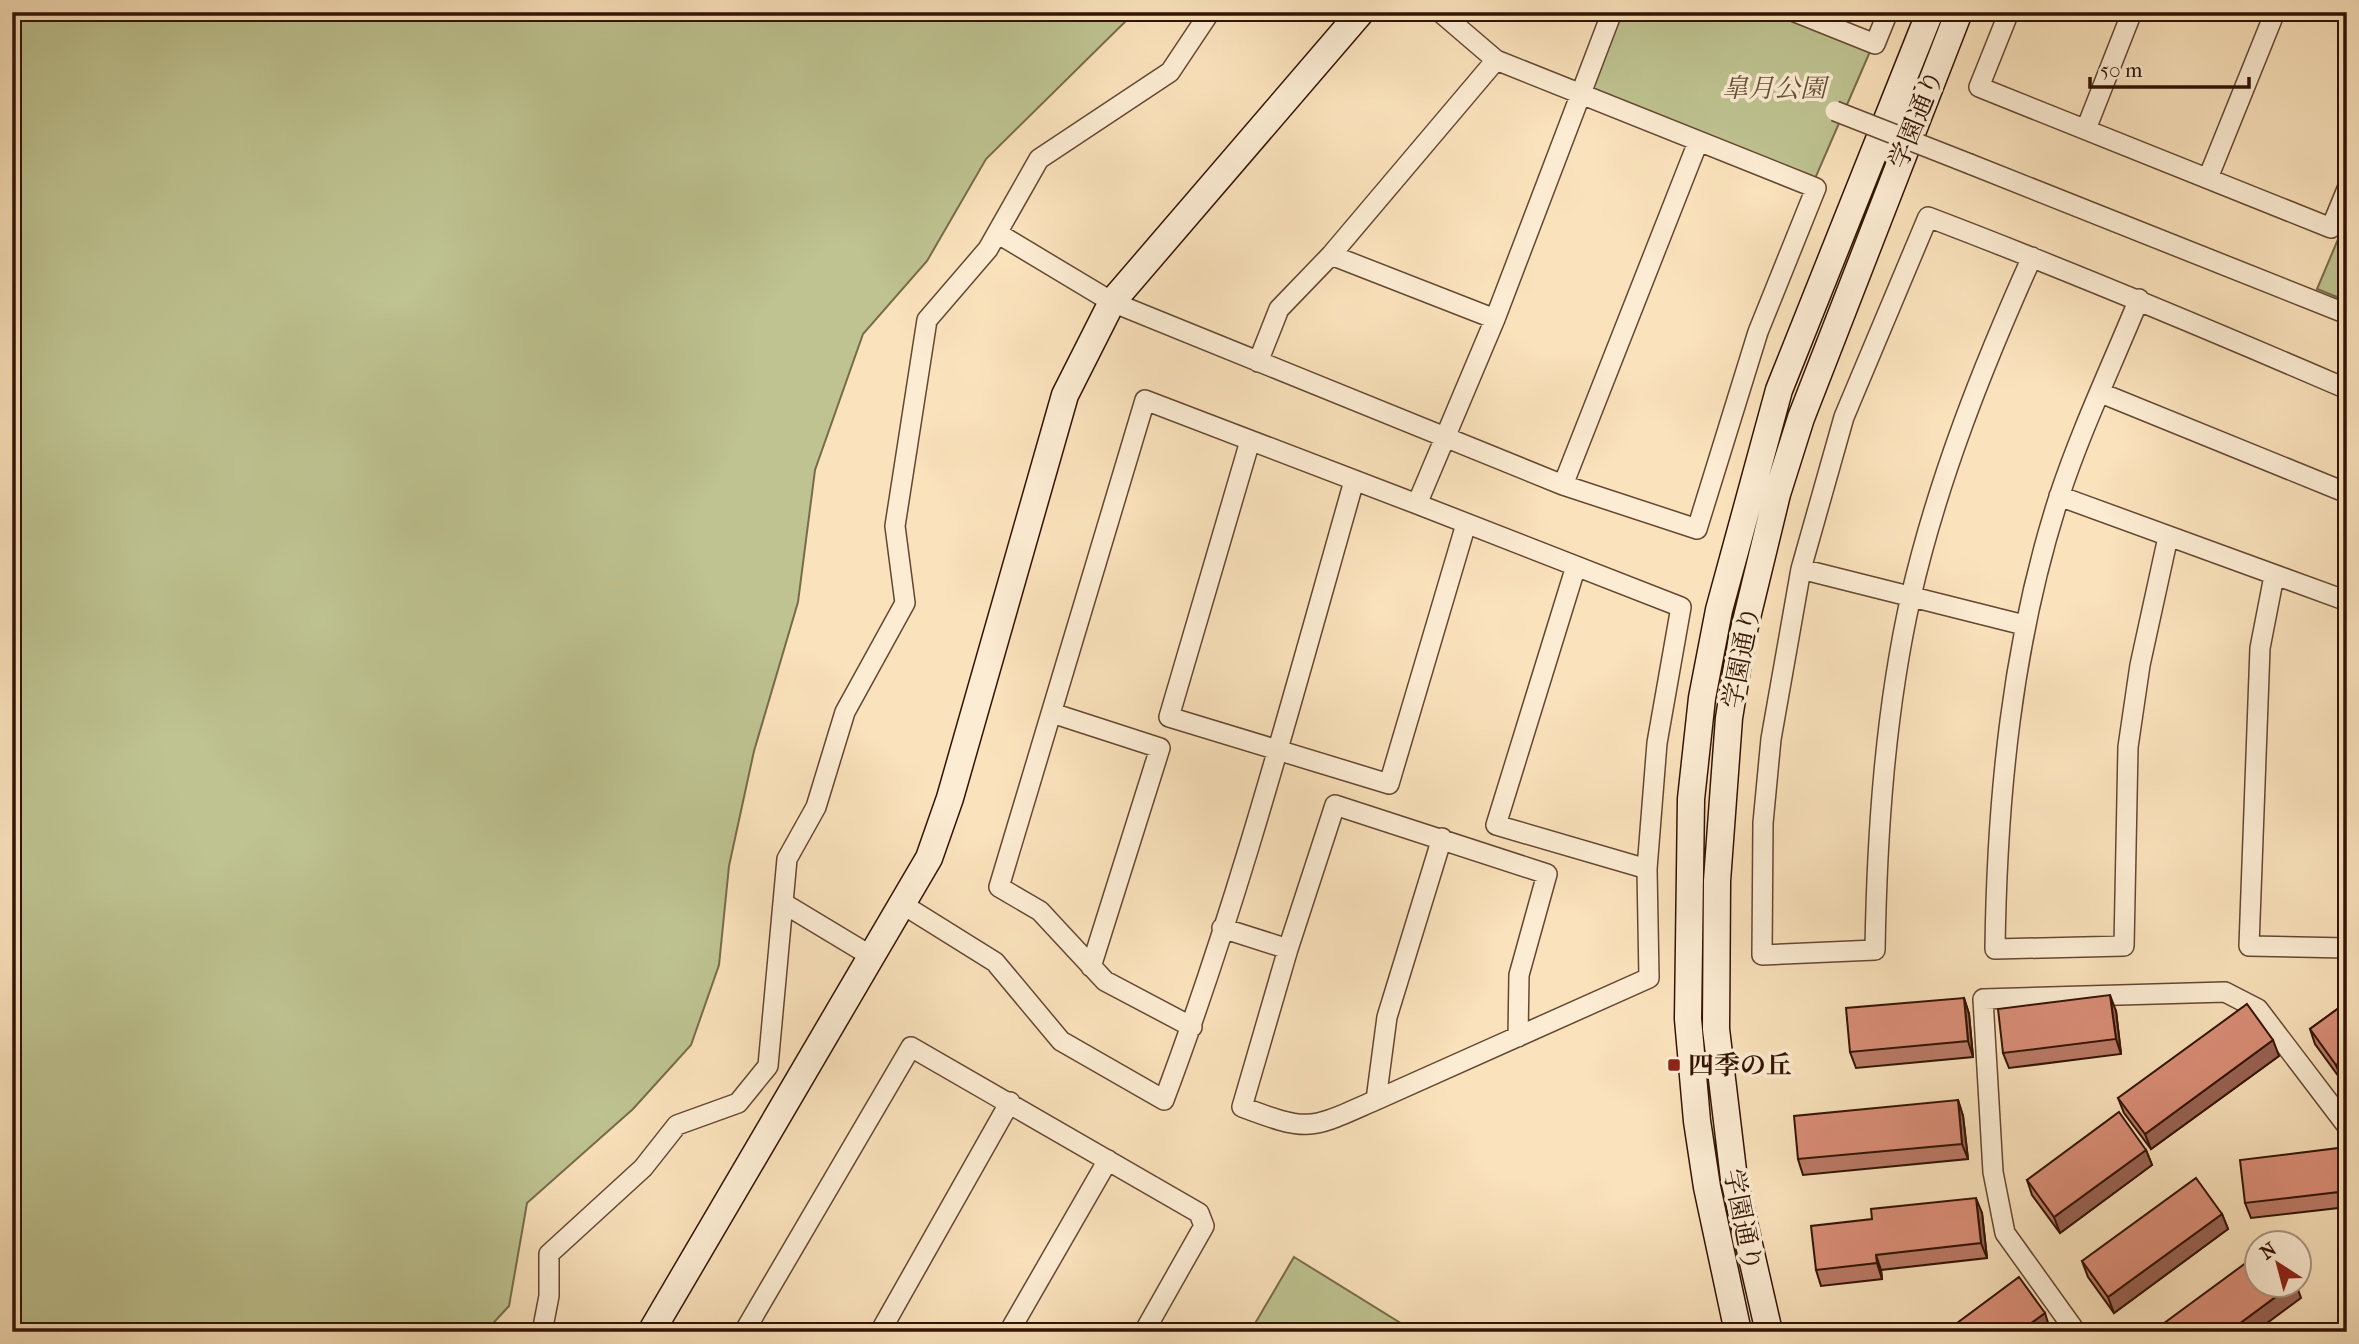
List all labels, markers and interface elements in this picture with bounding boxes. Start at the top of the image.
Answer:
scale bar [2090,46,2249,90]
text: 50 m [2100,58,2143,82]
street label: 学園通り [1883,65,1950,173]
park label: 皐月公園 [1722,73,1830,104]
street label: 学園通り [1716,603,1767,711]
place label: 四季の丘 [1688,1050,1792,1081]
marker: 四季の丘 [1666,1057,1682,1073]
street label: 学園通り [1717,1166,1768,1274]
north arrow [2244,1228,2314,1298]
text: N [2256,1238,2281,1264]

